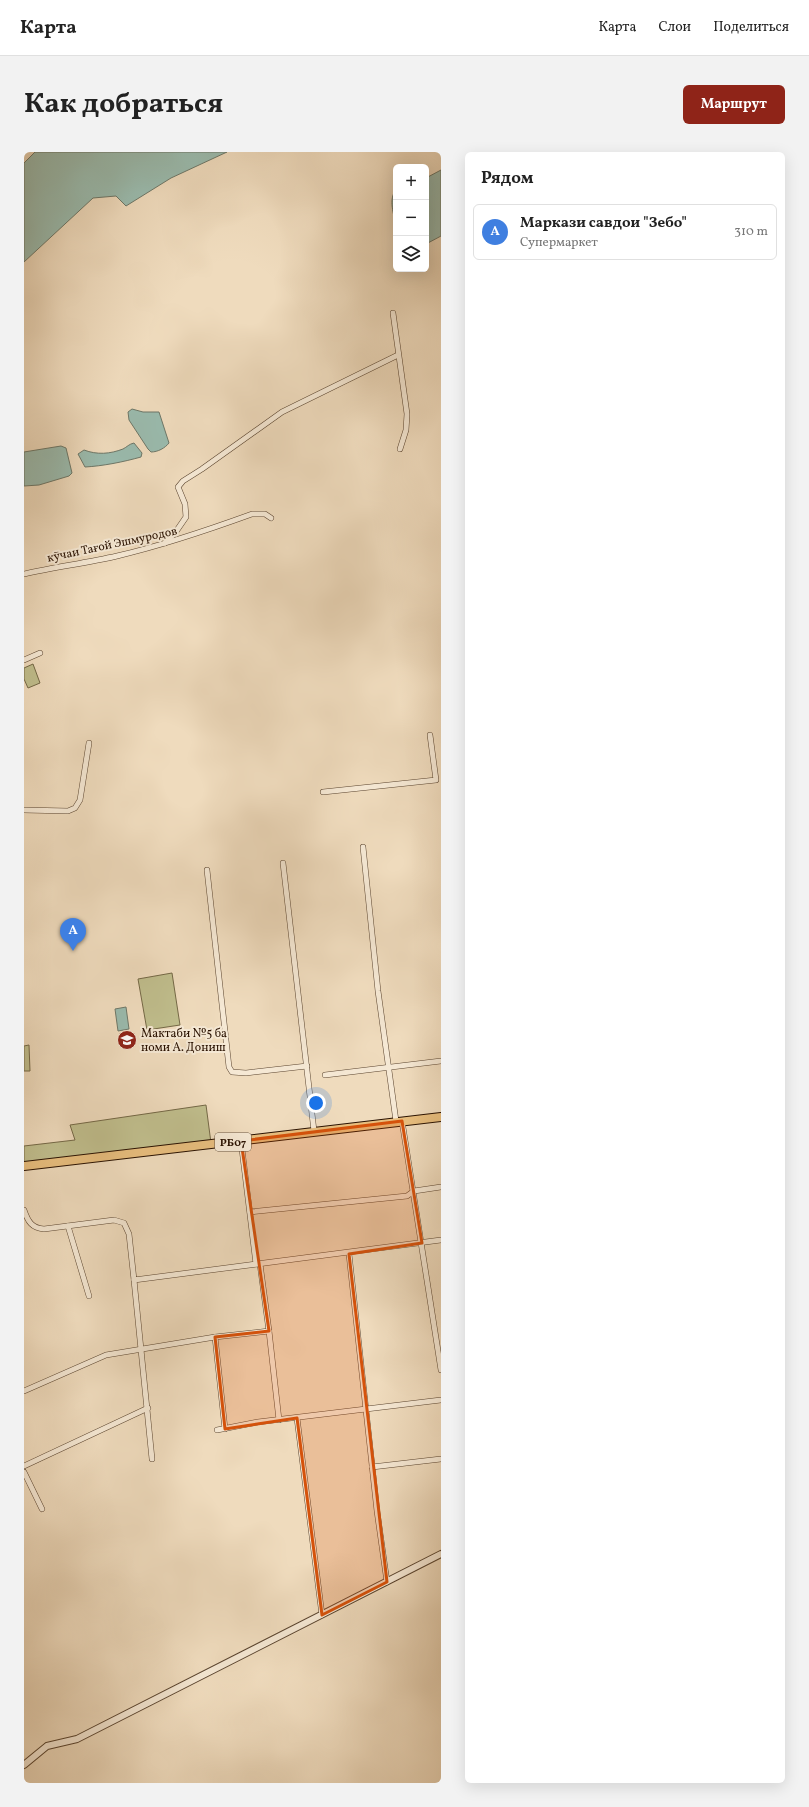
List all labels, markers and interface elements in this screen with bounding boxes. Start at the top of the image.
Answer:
text: Карта [20,15,77,41]
text: Карта [598,18,636,37]
text: Слои [658,18,691,37]
text: Поделиться [713,18,789,37]
text: Как добраться [24,85,223,124]
button: Маршрут [683,85,785,124]
map controls [393,164,429,272]
button: + [393,164,429,200]
text: Рядом [481,167,534,190]
button: − [393,200,429,236]
text: Маркази савдои "Зебо" [520,213,687,234]
text: A [490,223,500,241]
text: 310 m [734,223,768,241]
text: Супермаркет [520,234,598,252]
button: layers [393,236,429,272]
street label: кӯчаи Тағой Эшмуродов [46,523,179,567]
pin: A [60,918,86,951]
place label: Мактаби №5 ба номи А. Дониш [141,1026,227,1056]
school or university icon: Мактаби №5 ба номи А. Дониш [116,1029,138,1051]
your location [306,1093,326,1113]
road number: РБ07 [215,1133,251,1151]

